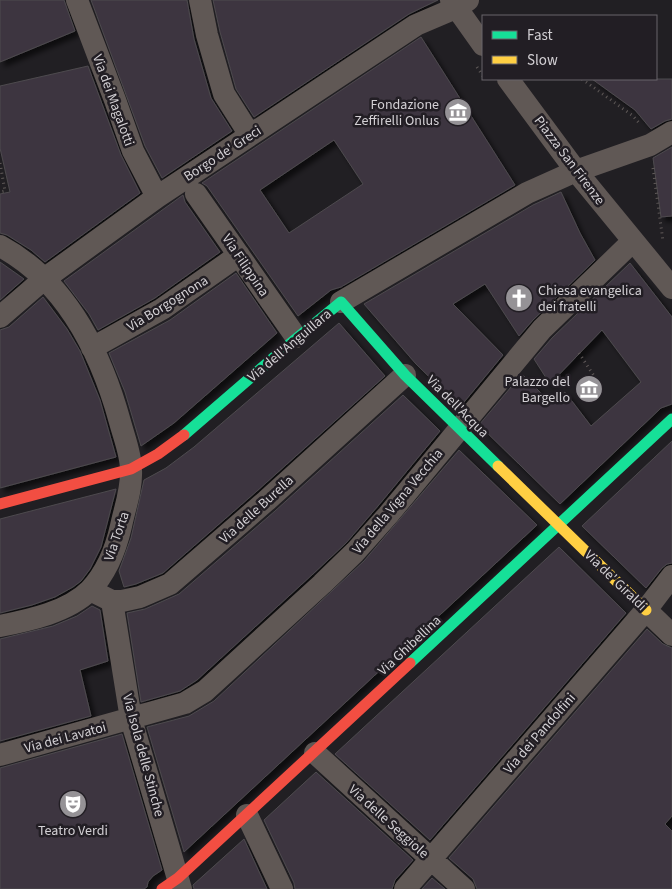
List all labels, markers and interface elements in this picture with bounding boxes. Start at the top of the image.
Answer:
legend [482,15,657,80]
text: Fast [527,25,553,46]
text: Slow [527,50,558,71]
street label: Via dei Magalotti [87,52,139,149]
place label: Fondazione Zeffirelli Onlus [354,95,439,131]
museum icon: Fondazione Zeffirelli Onlus [443,97,473,127]
street label: Piazza San Firenze [529,112,610,210]
street label: Borgo de' Greci [180,121,265,186]
street label: Via Filippina [217,230,273,301]
street label: Via Borgognona [123,271,212,337]
place label: Chiesa evangelica dei fratelli [538,281,642,317]
church icon: Chiesa evangelica dei fratelli [504,283,534,313]
street label: Via dell'Anguillara [243,305,336,387]
street label: Via dell'Acqua [422,371,493,442]
place label: Palazzo del Bargello [505,372,570,408]
museum icon: Palazzo del Bargello [574,374,604,404]
street label: Via della Vigna Vecchia [348,445,448,559]
street label: Via delle Burella [215,471,298,549]
street label: Via Torta [99,509,135,564]
street label: Via de' Giraldi [580,546,651,616]
street label: Via Ghibellina [374,611,446,680]
street label: Via dei Pandolfini [499,689,580,778]
street label: Via Isola delle Stinche [117,692,169,819]
street label: Via dei Lavatoi [22,717,108,758]
street label: Via delle Seggiole [344,780,433,863]
theatre icon: Teatro Verdi [58,789,88,819]
place label: Teatro Verdi [38,821,108,841]

